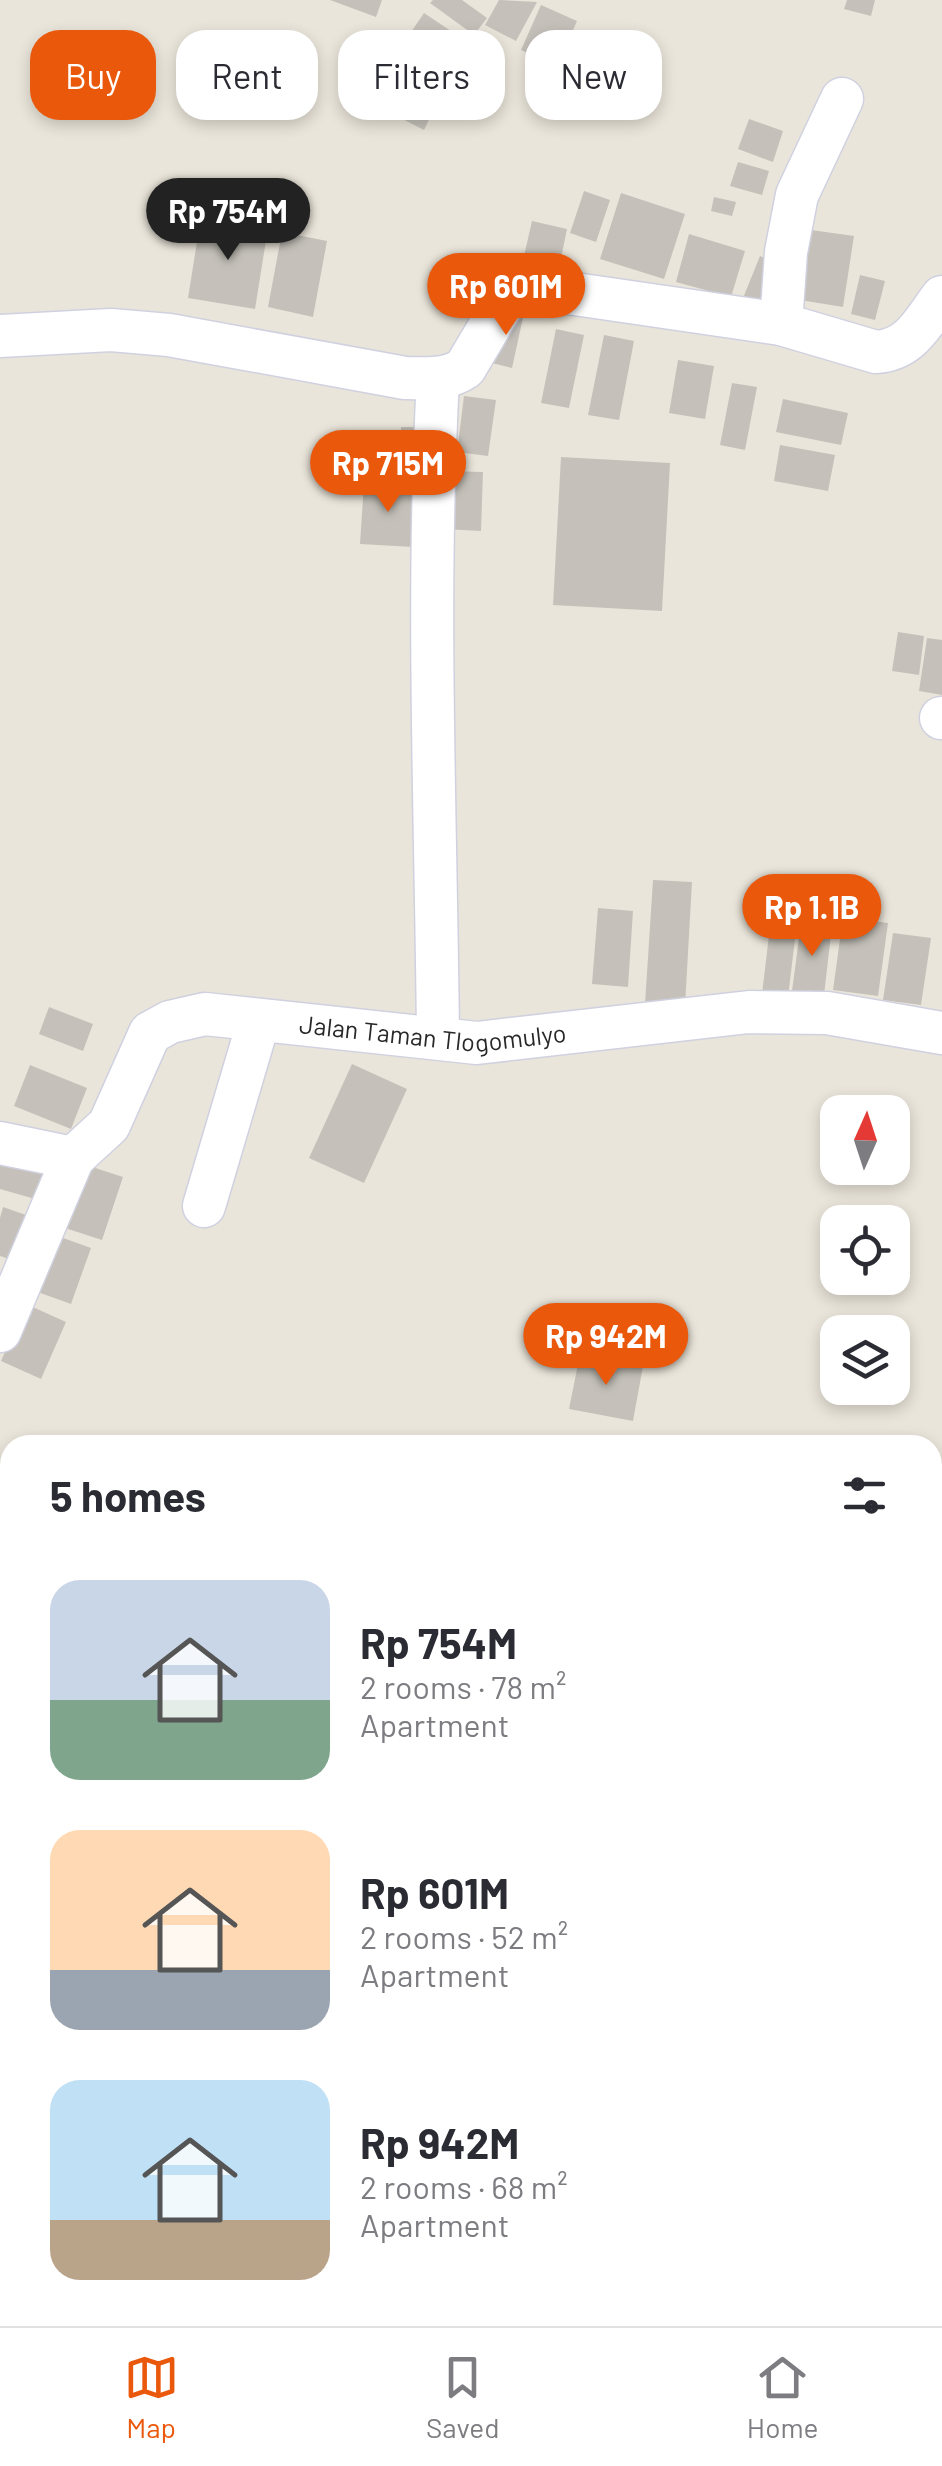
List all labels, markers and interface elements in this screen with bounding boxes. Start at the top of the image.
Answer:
chip: Buy [30,30,156,120]
chip: Rent [176,30,318,120]
chip: Filters [338,30,505,120]
chip: New [525,30,662,120]
pin: Rp 754M [136,178,320,263]
text: Rp 754M [168,191,288,229]
pin: Rp 601M [414,253,598,338]
text: Rp 601M [449,266,563,304]
pin: Rp 715M [296,430,480,515]
text: Rp 715M [332,443,444,481]
pin: Rp 1.1B [720,874,904,959]
text: Rp 1.1B [764,887,860,925]
street label: Jalan Taman Tlogomulyo [298,1008,568,1057]
north arrow [820,1095,910,1185]
map controls [820,1095,910,1405]
button: locate [820,1205,910,1295]
pin: Rp 942M [514,1303,698,1388]
button: layers [820,1315,910,1405]
text: Rp 942M [545,1316,667,1354]
icon: filters [837,1468,892,1523]
text: 5 homes [50,1470,206,1520]
text: Rp 754M [360,1617,517,1667]
icon: home [130,1620,250,1740]
text: 2 rooms · 78 m² [360,1667,566,1705]
text: Apartment [360,1705,509,1743]
text: Rp 601M [360,1867,509,1917]
icon: home [130,1870,250,1990]
text: 2 rooms · 52 m² [360,1917,568,1955]
text: Apartment [360,1955,509,1993]
text: Rp 942M [360,2117,519,2167]
icon: home [130,2120,250,2240]
text: 2 rooms · 68 m² [360,2167,568,2205]
text: Apartment [360,2205,509,2243]
tab: Map [124,2350,179,2444]
tab: Saved [426,2350,500,2444]
tab: Home [747,2350,818,2444]

